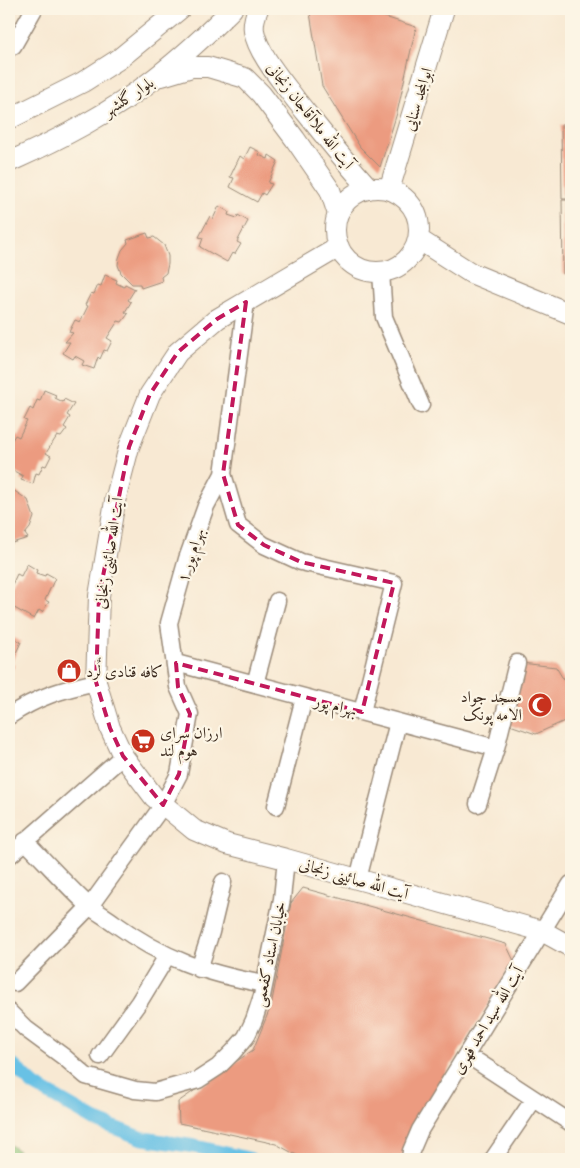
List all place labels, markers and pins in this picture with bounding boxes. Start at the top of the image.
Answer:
place label: کافه قنادی لٌرد [86,657,163,683]
shop icon: کافه قنادی لٌرد [56,658,82,684]
place label: مسجد جواد الامه پونک [460,684,522,726]
mosque icon: مسجد جواد الامه پونک [527,692,553,718]
place label: ارزان سرای هوم لند [160,720,222,765]
supermarket icon: ارزان سرای هوم لند [130,728,156,754]

